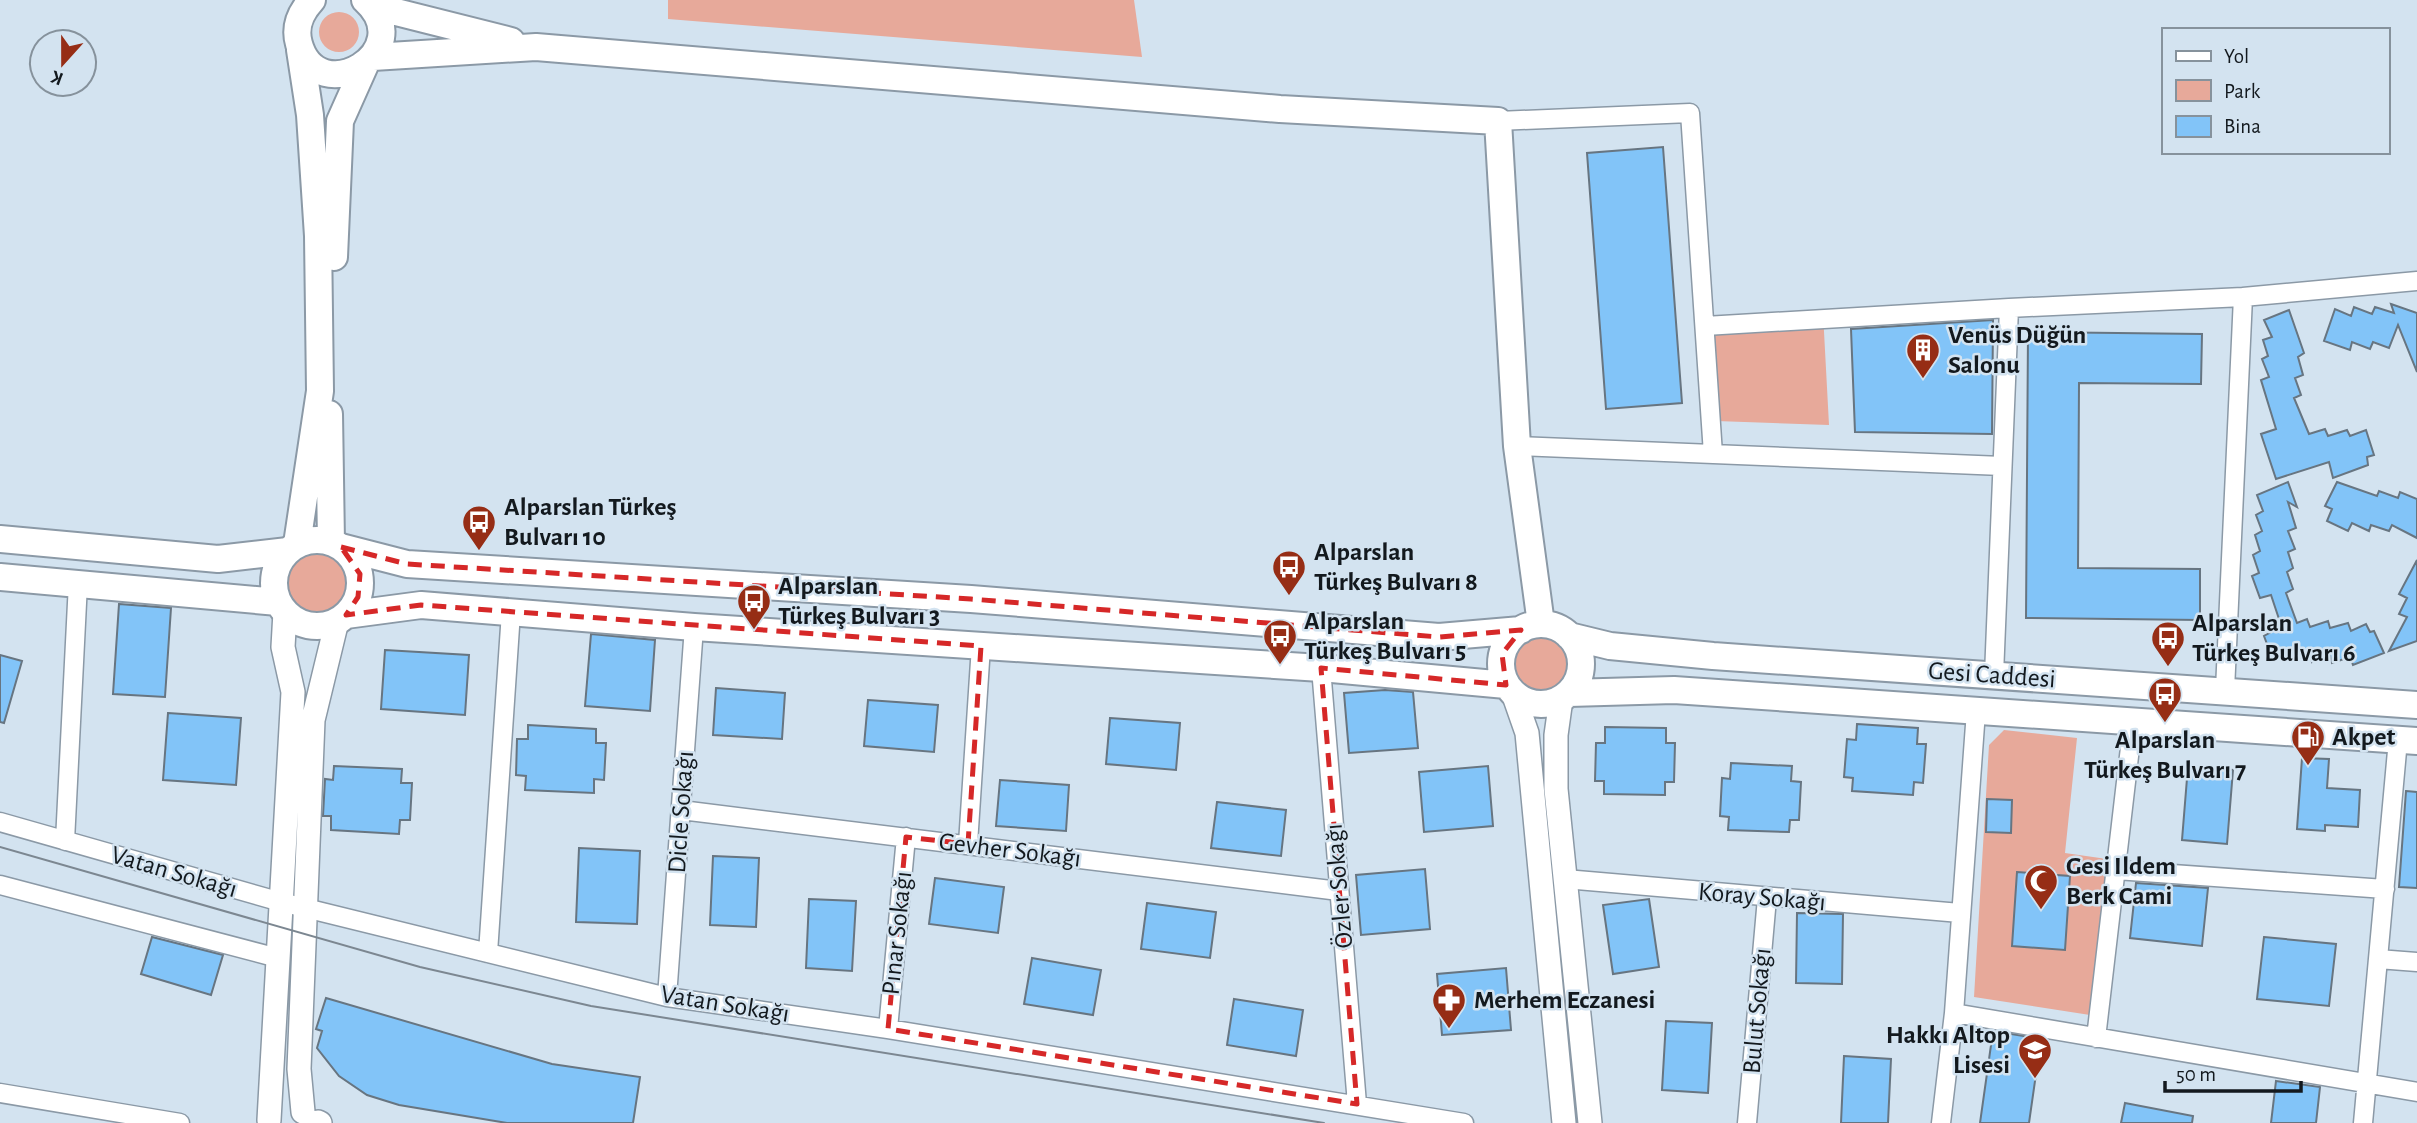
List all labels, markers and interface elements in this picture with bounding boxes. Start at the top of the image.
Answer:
north arrow [28,28,98,98]
legend [2162,28,2389,154]
text: Yol [2224,46,2249,67]
text: K [48,66,66,88]
text: Park [2224,81,2261,102]
text: Bina [2224,116,2261,137]
place label: Venüs Düğün Salonu [1948,322,2086,378]
building icon: Venüs Düğün Salonu [1904,331,1942,380]
place label: Alparslan Türkeş Bulvarı 10 [504,494,677,550]
bus stop icon: Alparslan Türkeş Bulvarı 10 [460,503,498,552]
place label: Alparslan Türkeş Bulvarı 8 [1314,539,1478,595]
bus stop icon: Alparslan Türkeş Bulvarı 8 [1270,548,1308,597]
place label: Alparslan Türkeş Bulvarı 3 [778,573,940,629]
bus stop icon: Alparslan Türkeş Bulvarı 3 [735,582,773,631]
place label: Alparslan Türkeş Bulvarı 5 [1304,608,1466,664]
place label: Alparslan Türkeş Bulvarı 6 [2192,610,2356,666]
bus stop icon: Alparslan Türkeş Bulvarı 5 [1261,617,1299,666]
bus stop icon: Alparslan Türkeş Bulvarı 6 [2149,619,2187,668]
street label: Gesi Caddesi [1927,658,2057,692]
bus stop icon: Alparslan Türkeş Bulvarı 7 [2146,675,2184,724]
fuel station icon: Akpet [2289,718,2327,767]
place label: Akpet [2332,724,2395,750]
place label: Alparslan Türkeş Bulvarı 7 [2084,727,2246,783]
street label: Dicle Sokağı [664,750,698,874]
street label: Özler Sokağı [1320,823,1357,950]
street label: Gevher Sokağı [937,828,1083,872]
street label: Vatan Sokağı [108,842,240,902]
place label: Gesi Ildem Berk Cami [2066,853,2176,909]
mosque icon: Gesi Ildem Berk Cami [2022,862,2060,911]
street label: Pınar Sokağı [878,870,916,996]
street label: Koray Sokağı [1697,878,1827,916]
street label: Bulut Sokağı [1739,947,1775,1075]
street label: Vatan Sokağı [659,981,791,1027]
pharmacy icon: Merhem Eczanesi [1430,981,1468,1030]
place label: Merhem Eczanesi [1474,987,1655,1013]
place label: Hakkı Altop Lisesi [1886,1022,2010,1078]
school or university icon: Hakkı Altop Lisesi [2016,1031,2054,1080]
scale bar [2165,1050,2302,1094]
text: 50 m [2176,1064,2216,1085]

